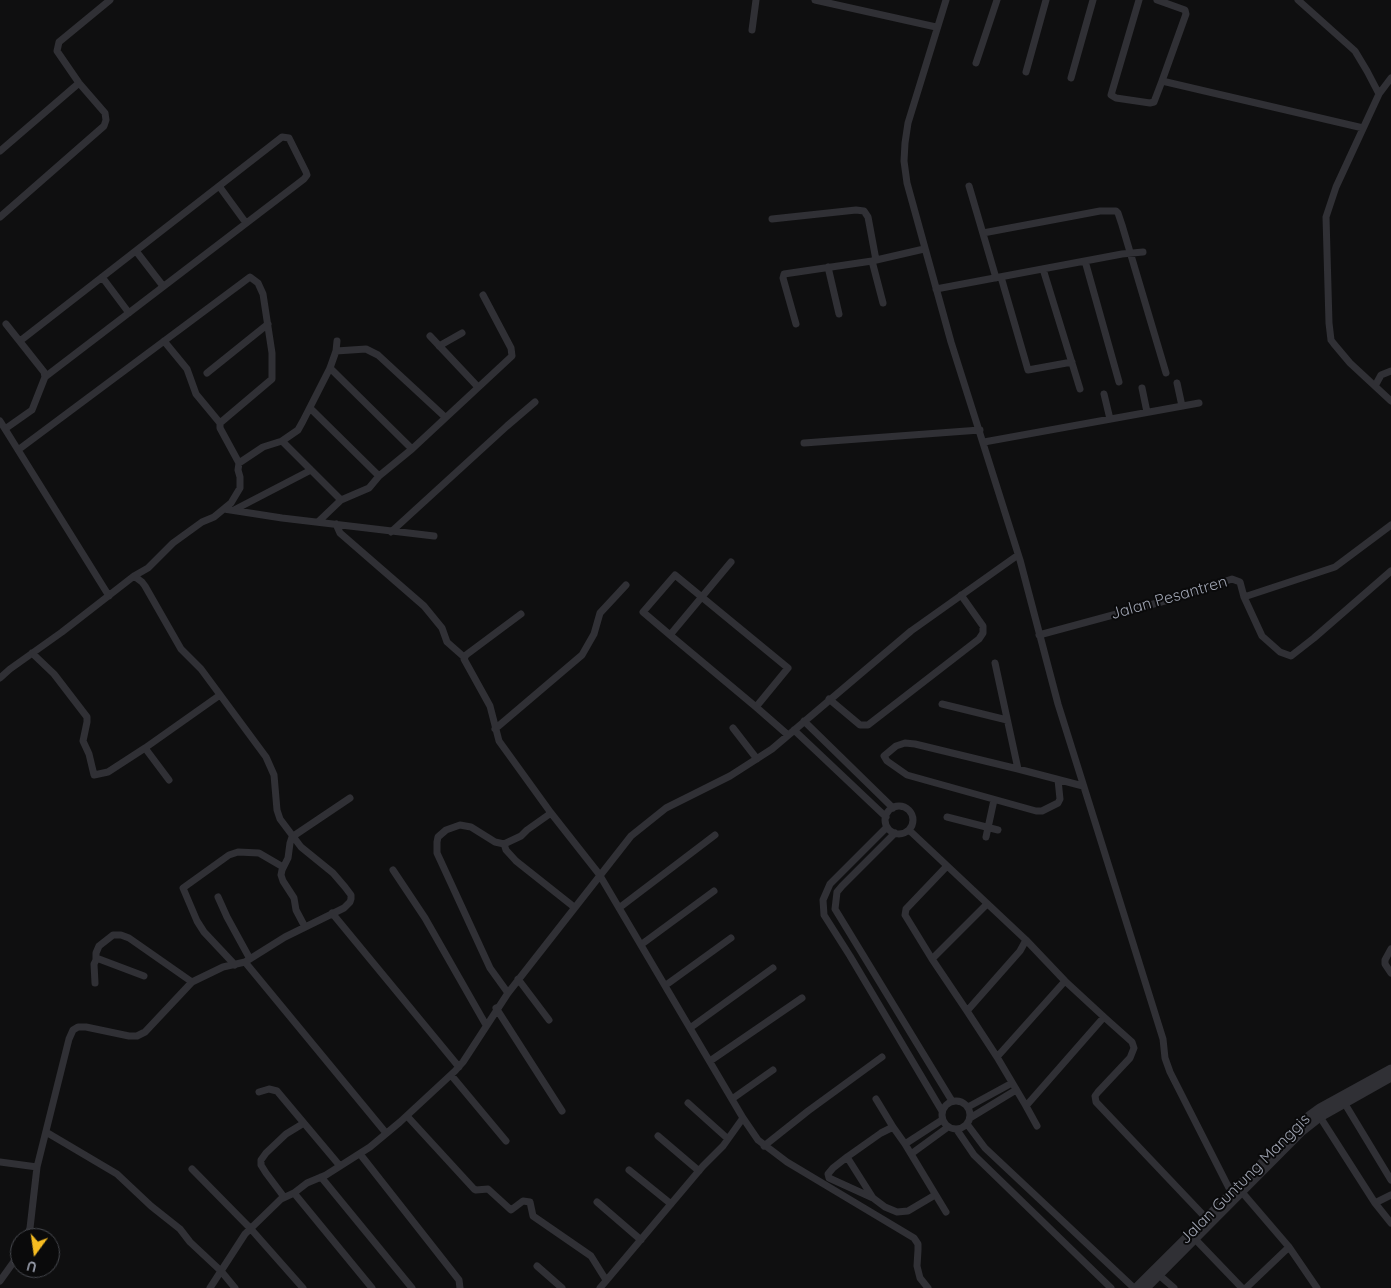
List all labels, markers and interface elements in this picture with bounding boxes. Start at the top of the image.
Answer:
street label: Jalan Pesantren [1109,572,1229,624]
street label: Jalan Guntung Manggis [1176,1110,1314,1248]
north arrow [10,1228,60,1278]
text: U [25,1257,39,1277]

